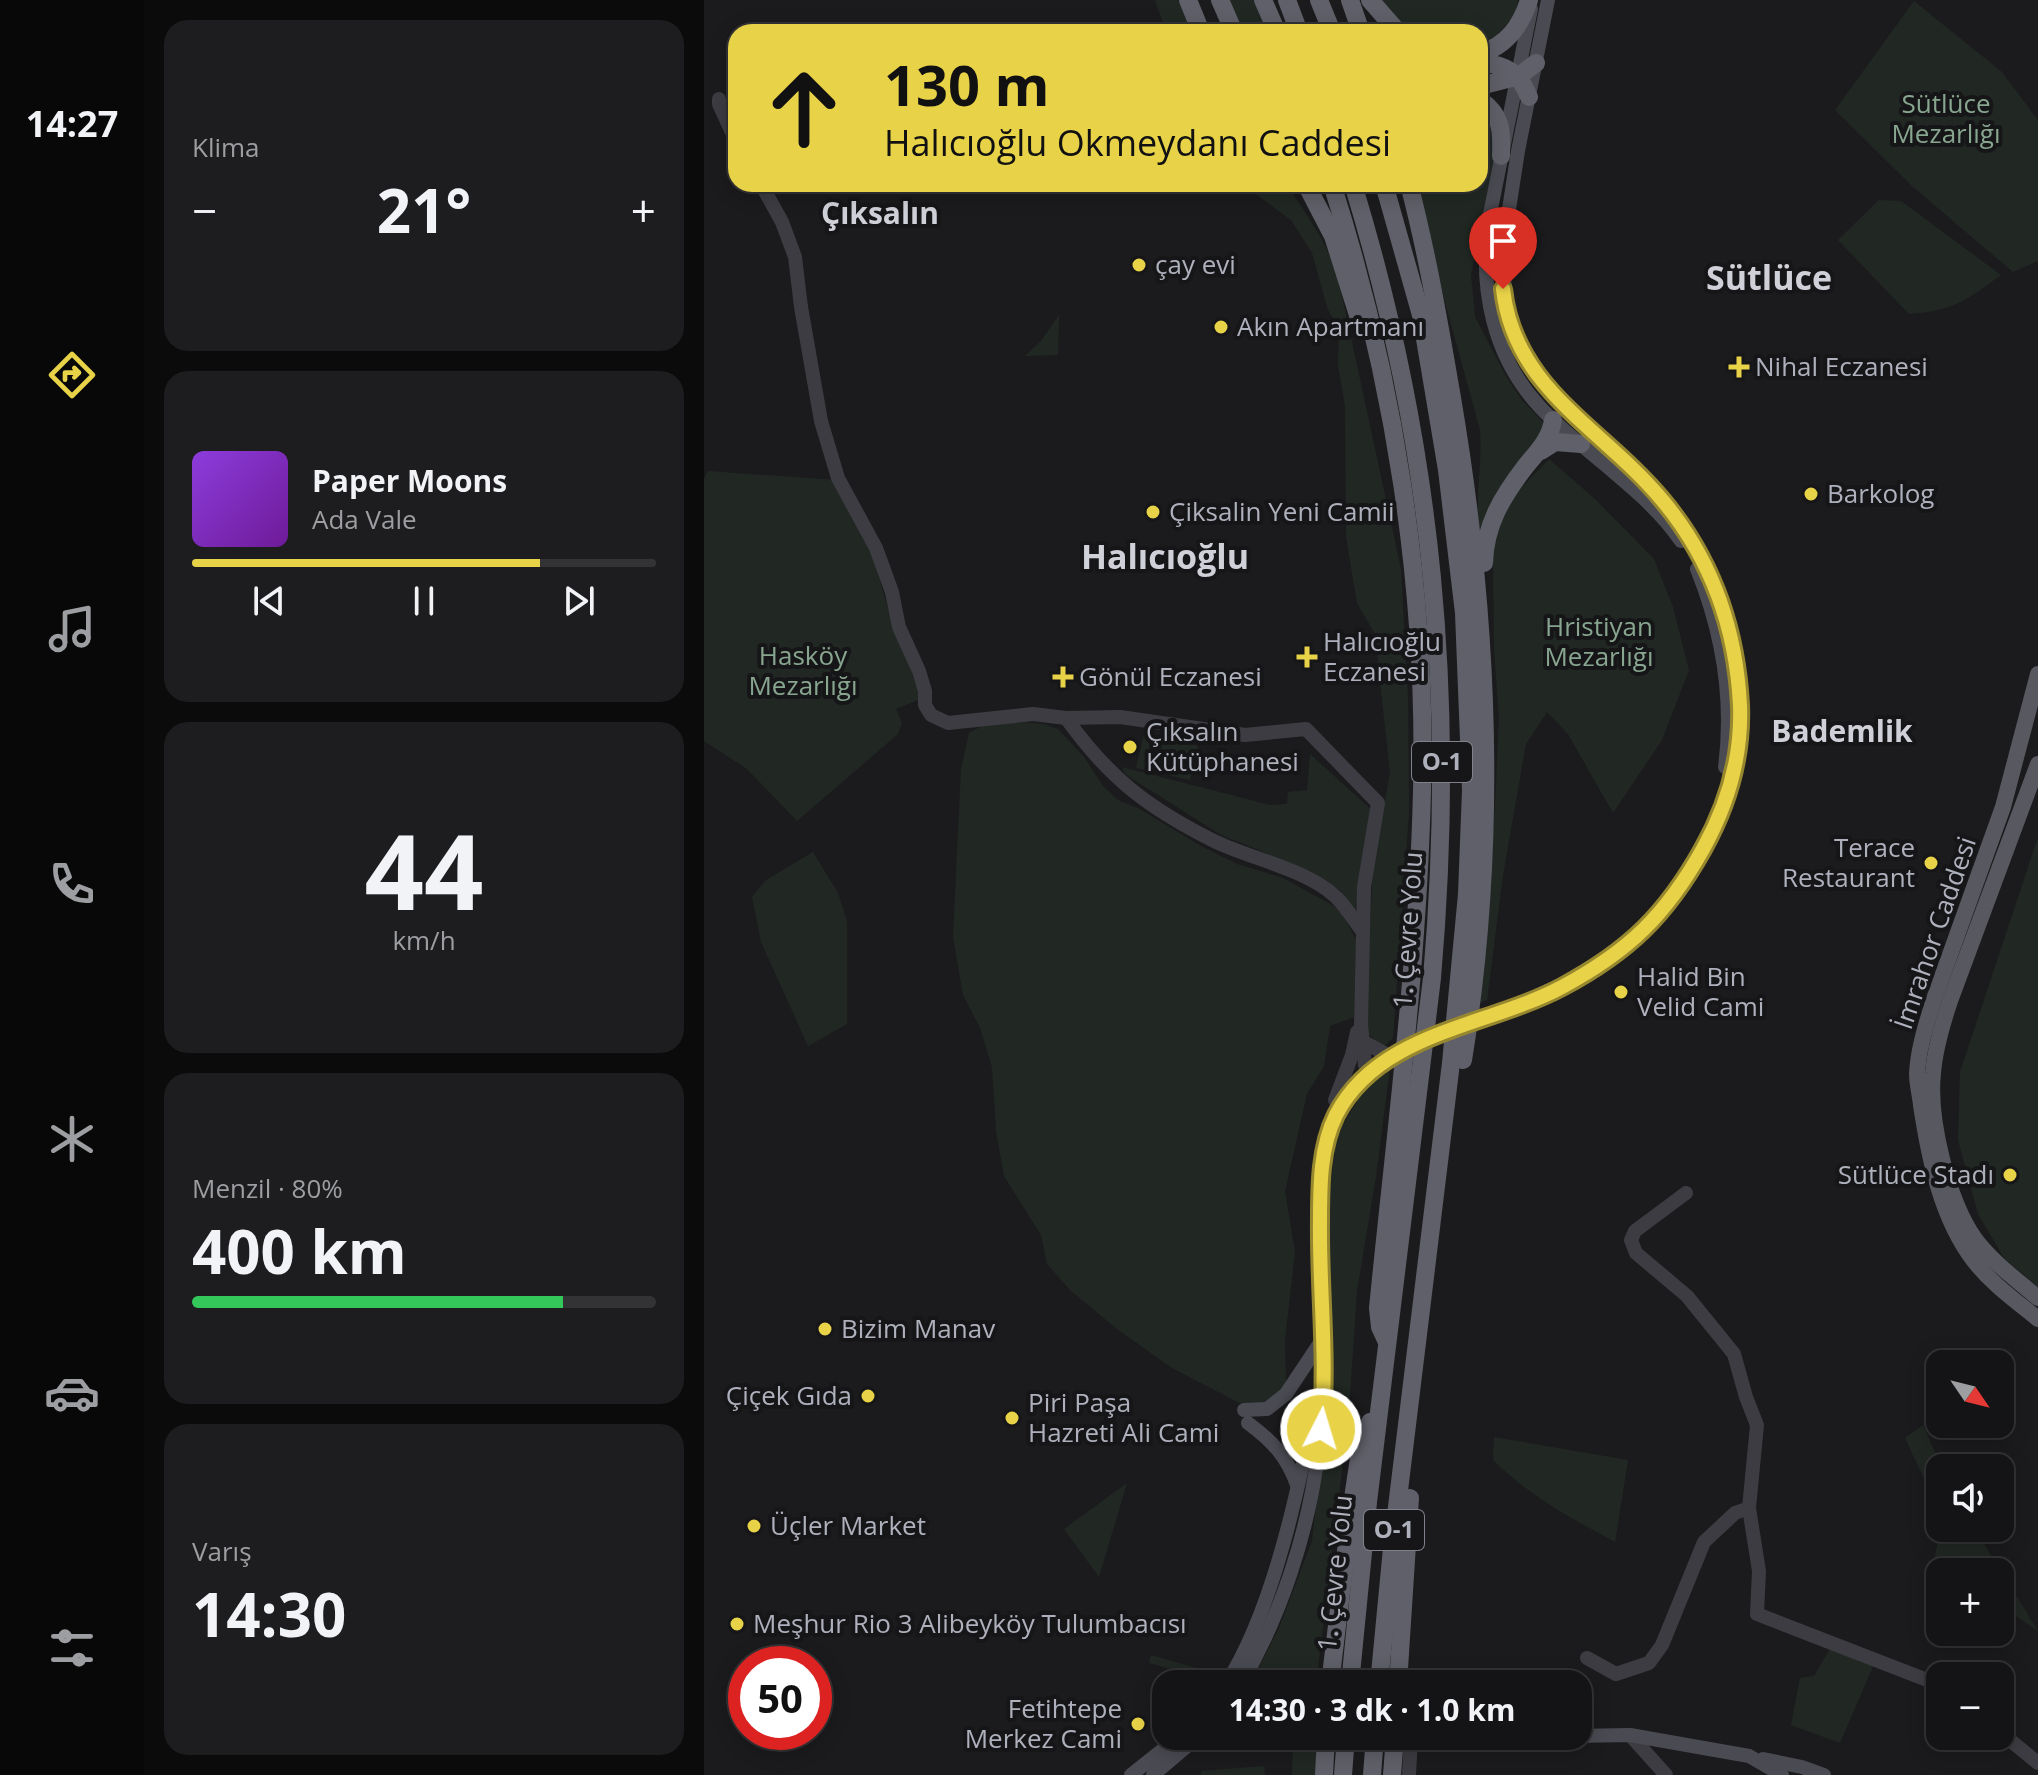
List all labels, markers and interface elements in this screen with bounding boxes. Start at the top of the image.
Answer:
text: 130 m [884,46,1050,122]
icon: ahead [752,56,856,160]
park label: Sütlüce Mezarlığı [1891,85,2001,151]
text: 14:27 [26,99,118,148]
text: Halıcıoğlu Okmeydanı Caddesi [884,118,1391,167]
text: Klima [192,129,260,165]
text: 21° [377,169,471,251]
text: − [192,180,217,240]
text: + [631,180,656,240]
district label: Çıksalın [821,192,939,233]
pin [1469,207,1537,289]
icon: arrive [1481,219,1525,263]
place label: çay evi [1155,246,1236,282]
district label: Sütlüce [1706,254,1832,300]
marker: çay evi [1130,256,1148,274]
place label: Akın Apartmanı [1237,308,1424,344]
marker: Akın Apartmanı [1212,318,1230,336]
icon: directions [44,347,100,403]
place label: Nihal Eczanesi [1755,348,1928,384]
marker: Nihal Eczanesi [1730,358,1748,376]
text: Paper Moons [312,460,507,501]
place label: Barkolog [1827,475,1935,511]
marker: Barkolog [1802,485,1820,503]
place label: Çiksalin Yeni Camii [1169,493,1395,529]
text: Ada Vale [312,501,417,537]
marker: Çiksalin Yeni Camii [1144,503,1162,521]
district label: Halıcıoğlu [1081,533,1249,579]
icon: previous [247,579,291,623]
icon: pause [402,579,446,623]
icon: next [557,579,601,623]
icon: music [44,601,100,657]
park label: Hristiyan Mezarlığı [1544,608,1654,674]
place label: Halıcıoğlu Eczanesi [1323,623,1441,689]
park label: Hasköy Mezarlığı [748,637,858,703]
marker: Halıcıoğlu Eczanesi [1298,648,1316,666]
place label: Gönül Eczanesi [1079,658,1262,694]
marker: Gönül Eczanesi [1054,668,1072,686]
district label: Bademlik [1771,710,1913,751]
place label: Çıksalın Kütüphanesi [1146,713,1299,779]
marker: Çıksalın Kütüphanesi [1121,738,1139,756]
road number: O-1 [1412,742,1472,782]
text: 44 [365,799,483,940]
place label: Terace Restaurant [1782,829,1915,895]
street label: İmrahor Caddesi [1884,832,1984,1034]
street label: 1. Çevre Yolu [1384,850,1430,1010]
marker: Terace Restaurant [1922,854,1940,872]
icon: phone [44,856,100,912]
text: km/h [392,922,456,958]
place label: Halid Bin Velid Cami [1637,958,1764,1024]
marker: Halid Bin Velid Cami [1612,983,1630,1001]
icon: climate [44,1111,100,1167]
place label: Sütlüce Stadı [1838,1156,1994,1192]
marker: Sütlüce Stadı [2001,1166,2019,1184]
text: Menzil · 80% [192,1170,343,1206]
text: 400 km [192,1210,407,1292]
place label: Bizim Manav [841,1310,995,1346]
marker: Bizim Manav [816,1320,834,1338]
north arrow [1926,1350,2014,1438]
map controls [1926,1350,2014,1750]
icon: car [44,1365,100,1421]
place label: Çiçek Gıda [726,1377,852,1413]
place label: Piri Paşa Hazreti Ali Cami [1028,1384,1219,1450]
marker: Çiçek Gıda [859,1387,877,1405]
position arrow [1279,1387,1363,1471]
marker: Piri Paşa Hazreti Ali Cami [1003,1409,1021,1427]
button: sound [1926,1454,2014,1542]
street label: 1. Çevre Yolu [1308,1493,1360,1653]
place label: Üçler Market [770,1507,926,1543]
road number: O-1 [1364,1510,1424,1550]
marker: Üçler Market [745,1517,763,1535]
text: Varış [192,1533,252,1569]
button: + [1926,1558,2014,1646]
text: 14:30 [192,1573,346,1655]
place label: Meşhur Rio 3 Alibeyköy Tulumbacısı [753,1605,1187,1641]
marker: Meşhur Rio 3 Alibeyköy Tulumbacısı [728,1615,746,1633]
icon: filters [44,1620,100,1676]
speed limit sign: 50 [728,1646,832,1750]
button: − [1926,1662,2014,1750]
text: 14:30 · 3 dk · 1.0 km [1229,1689,1515,1730]
place label: Fetihtepe Merkez Cami [965,1690,1122,1756]
marker: Fetihtepe Merkez Cami [1129,1715,1147,1733]

